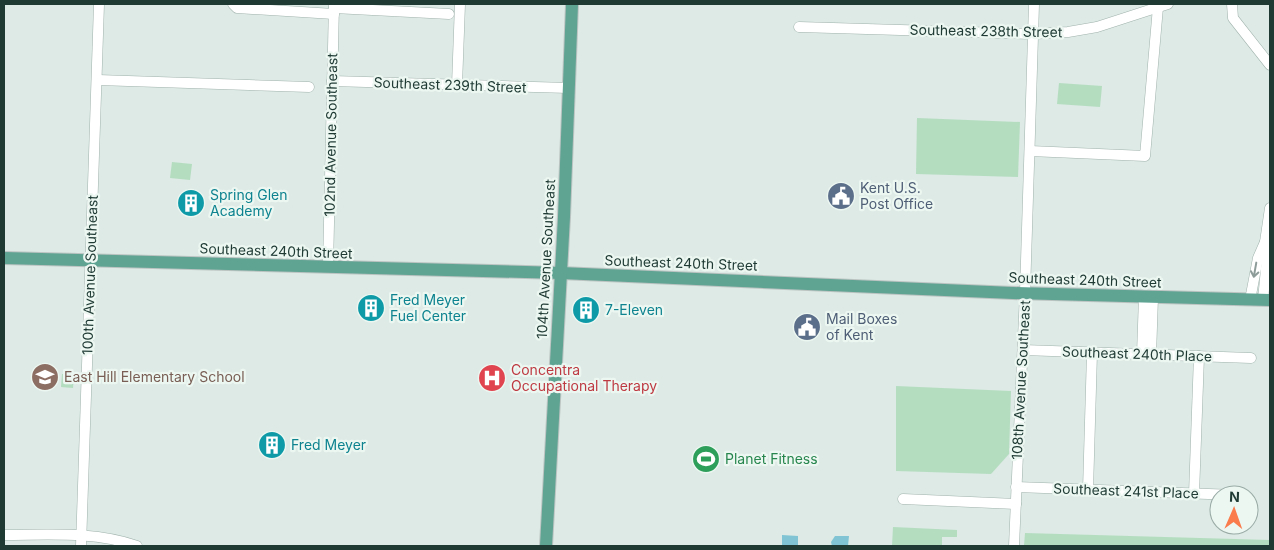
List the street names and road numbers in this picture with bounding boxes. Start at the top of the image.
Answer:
street label: Southeast 238th Street [910,21,1063,40]
street label: 102nd Avenue Southeast [321,53,340,217]
street label: Southeast 239th Street [373,73,527,96]
street label: 104th Avenue Southeast [533,178,558,339]
street label: 100th Avenue Southeast [78,194,101,355]
street label: Southeast 240th Street [199,239,353,262]
street label: Southeast 240th Street [604,251,758,274]
street label: Southeast 240th Street [1008,268,1162,291]
street label: 108th Avenue Southeast [1008,299,1033,460]
street label: Southeast 240th Place [1062,342,1212,365]
street label: Southeast 241st Place [1053,479,1199,502]

